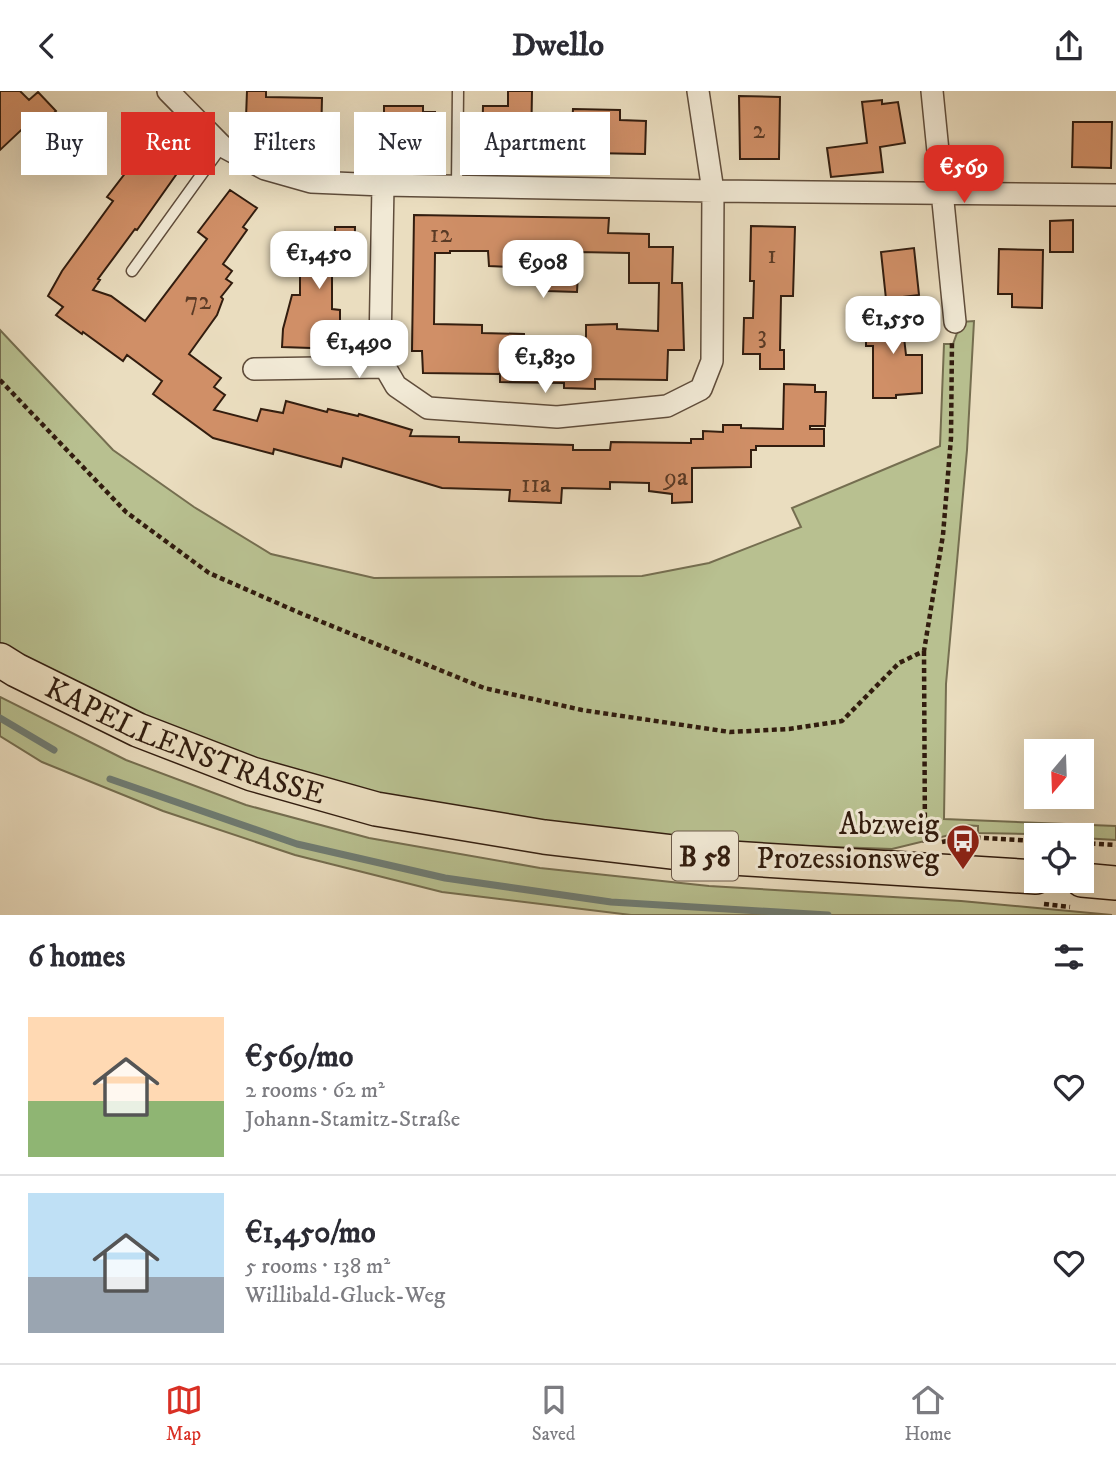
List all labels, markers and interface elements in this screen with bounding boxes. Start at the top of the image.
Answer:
text: Dwello [512,26,604,66]
icon: back [28,27,66,65]
icon: share [1050,27,1088,65]
chip: Buy [21,112,107,175]
chip: Rent [121,112,215,175]
chip: Filters [229,112,340,175]
chip: New [354,112,446,175]
chip: Apartment [460,112,610,175]
house number: 2 [753,114,766,147]
pin: €569 [923,145,1005,205]
text: €569 [940,153,988,182]
house number: 12 [430,218,452,251]
pin: €1,450 [262,231,376,291]
text: €1,450 [286,239,352,268]
house number: 1 [767,239,777,272]
pin: €908 [502,241,584,300]
text: €908 [519,248,567,277]
house number: 72 [185,285,211,318]
pin: €1,550 [836,296,950,356]
text: €1,550 [861,304,925,333]
house number: 3 [757,319,767,352]
pin: €1,490 [302,321,416,380]
text: €1,490 [326,328,392,357]
pin: €1,830 [488,335,602,395]
text: €1,830 [515,343,575,372]
house number: 9a [662,461,688,494]
house number: 11a [521,468,551,501]
street label: KAPELLENSTRASSE [39,670,329,814]
north arrow [1024,739,1094,809]
map controls [1024,739,1094,893]
place label: Abzweig Prozessionsweg [756,807,939,878]
bus stop icon: Abzweig Prozessionsweg [944,822,982,871]
button: locate [1024,823,1094,893]
road number: B 58 [672,831,738,881]
icon: filters [1050,938,1088,976]
text: 6 homes [28,939,125,976]
text: €569/mo [245,1039,353,1076]
icon: home [84,1045,168,1129]
icon: heart [1050,1068,1088,1106]
text: 2 rooms · 62 m² [245,1076,385,1105]
text: Johann-Stamitz-Straße [245,1105,460,1134]
text: €1,450/mo [245,1215,376,1252]
icon: home [84,1221,168,1305]
icon: heart [1050,1244,1088,1282]
text: 5 rooms · 138 m² [245,1252,390,1281]
text: Willibald-Gluck-Weg [245,1281,445,1310]
tab: Map [165,1381,203,1446]
tab: Saved [532,1381,575,1446]
tab: Home [904,1381,951,1446]

